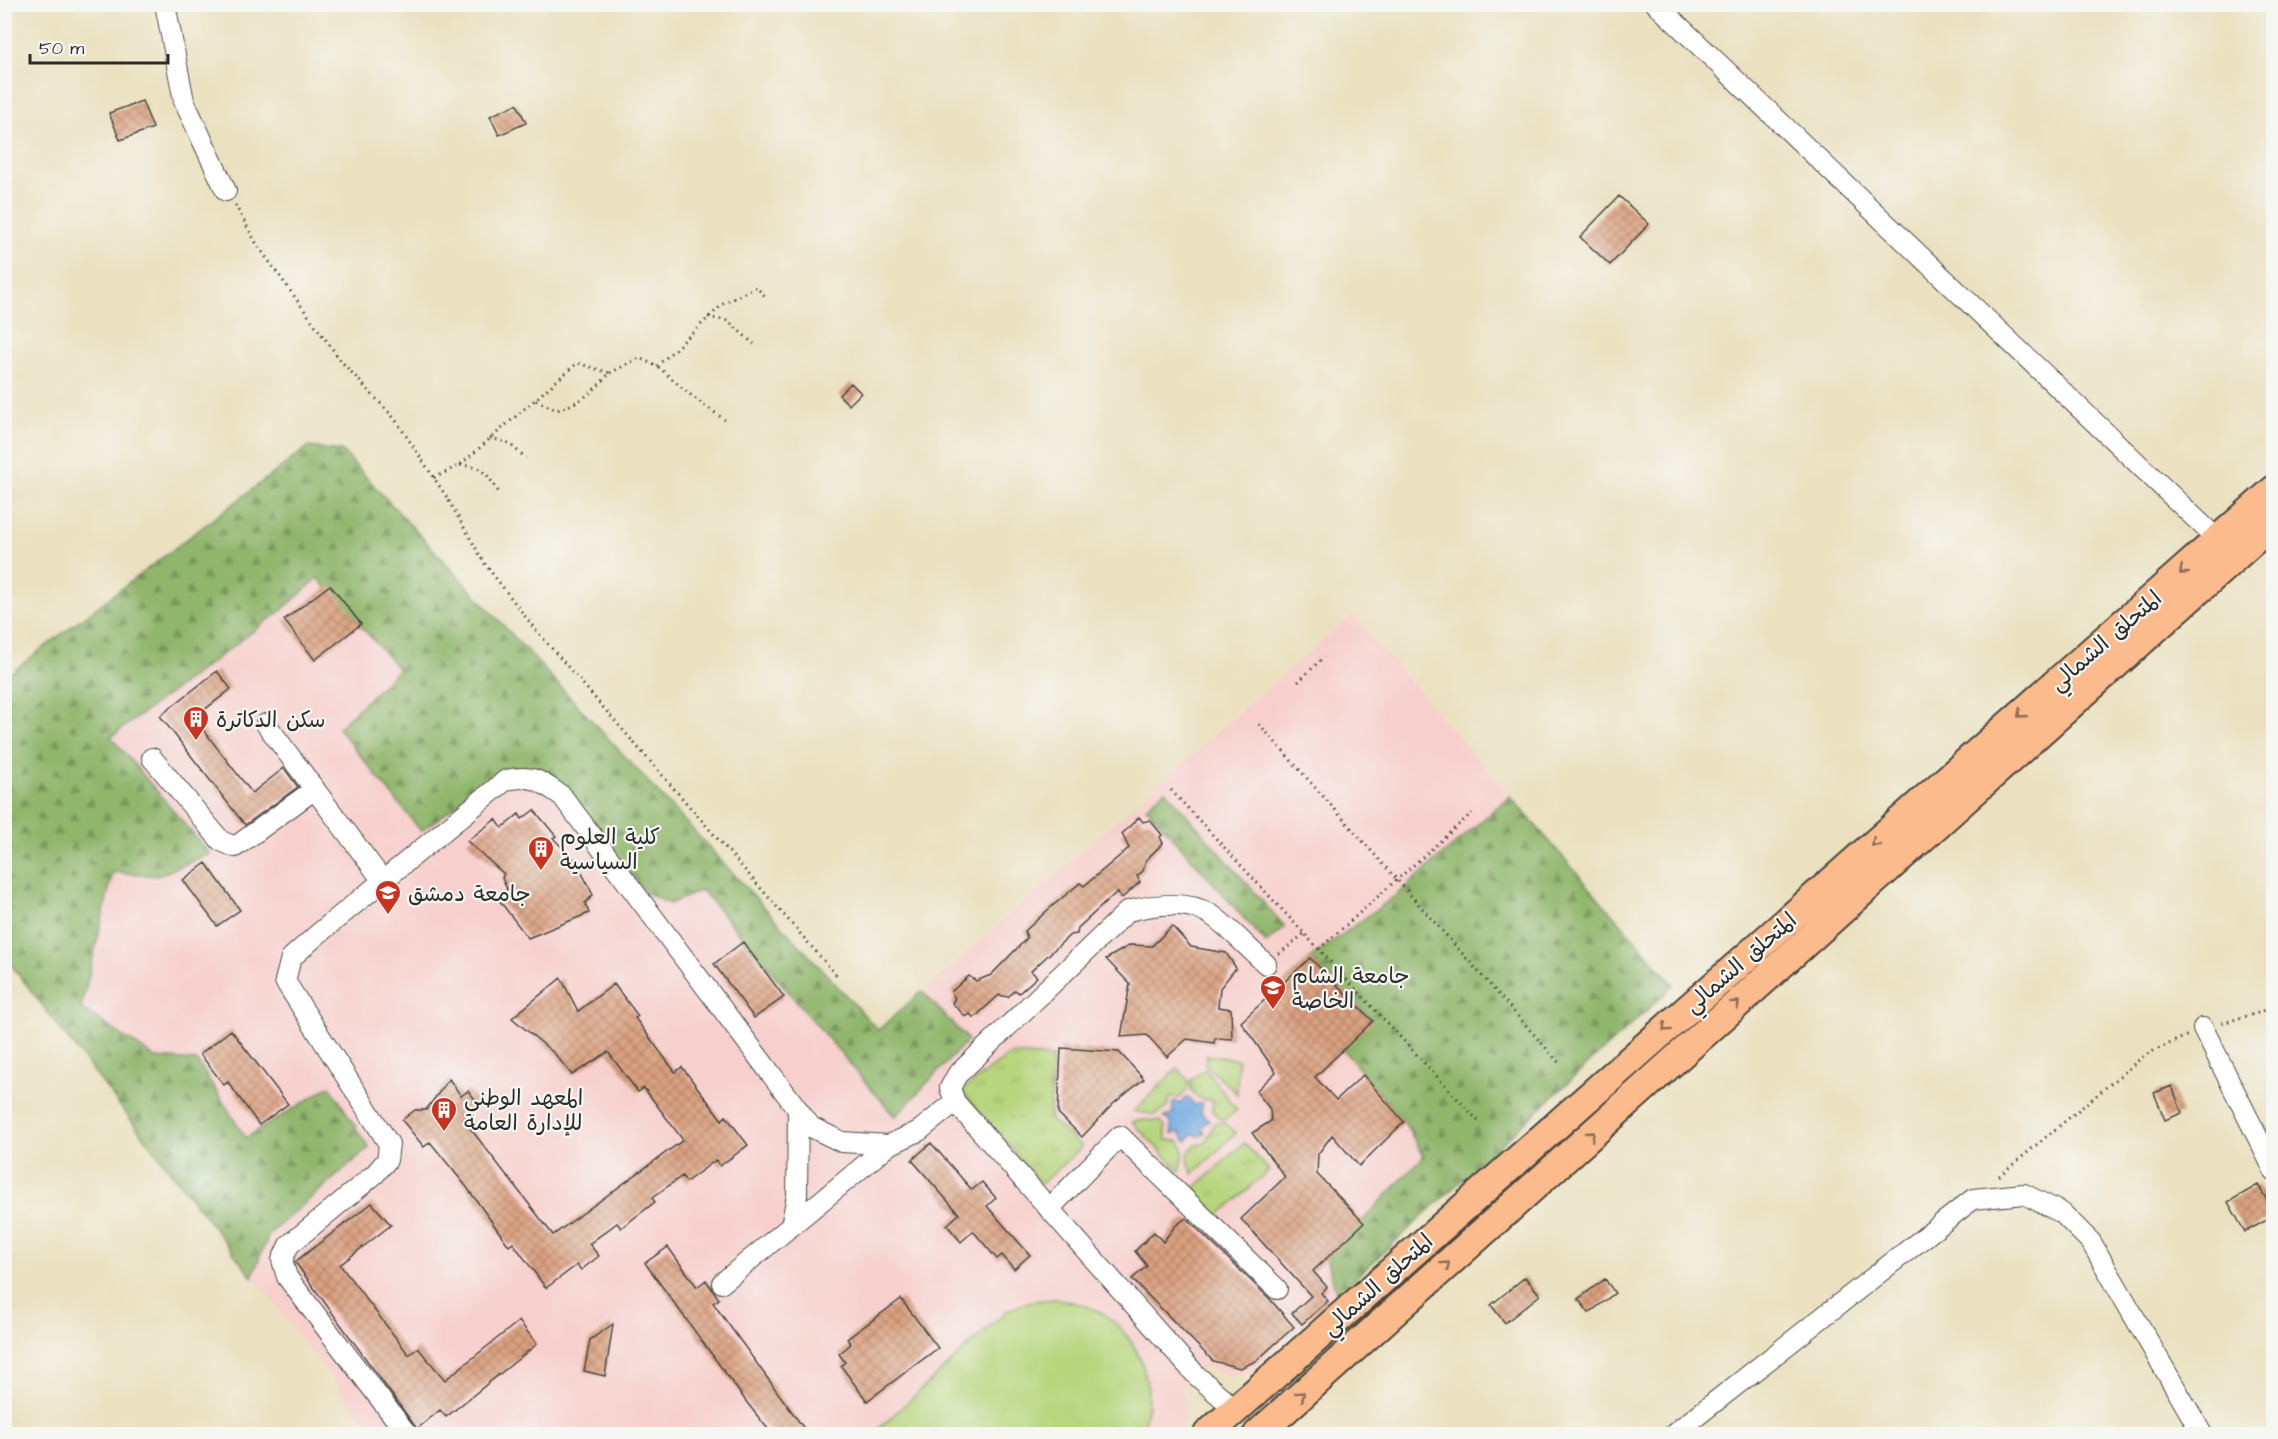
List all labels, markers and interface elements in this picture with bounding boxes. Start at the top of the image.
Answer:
scale bar [30,27,168,65]
text: 50 m [39,36,84,61]
one-way arrow [2179,564,2190,575]
street label: المتحلق الشمالي [2043,584,2171,701]
building icon: سكن الدكاترة [181,704,211,742]
place label: سكن الدكاترة [216,705,325,736]
one-way arrow [2017,707,2028,718]
place label: كلية العلوم السياسية [560,822,660,878]
building icon: كلية العلوم السياسية [526,834,556,872]
one-way arrow [1871,836,1882,847]
school or university icon: جامعة دمشق [373,878,403,916]
place label: جامعة دمشق [408,879,531,910]
street label: المتحلق الشمالي [1678,906,1806,1023]
place label: جامعة الشام الخاصة [1292,961,1410,1017]
school or university icon: جامعة الشام الخاصة [1258,973,1288,1011]
one-way arrow [1730,1000,1740,1011]
one-way arrow [1662,1021,1673,1032]
place label: المعهد الوطني للإدارة العامة [464,1083,583,1139]
building icon: المعهد الوطني للإدارة العامة [429,1095,459,1133]
one-way arrow [1585,1131,1595,1142]
street label: المتحلق الشمالي [1316,1227,1442,1346]
one-way arrow [1439,1261,1450,1272]
one-way arrow [1294,1391,1305,1402]

